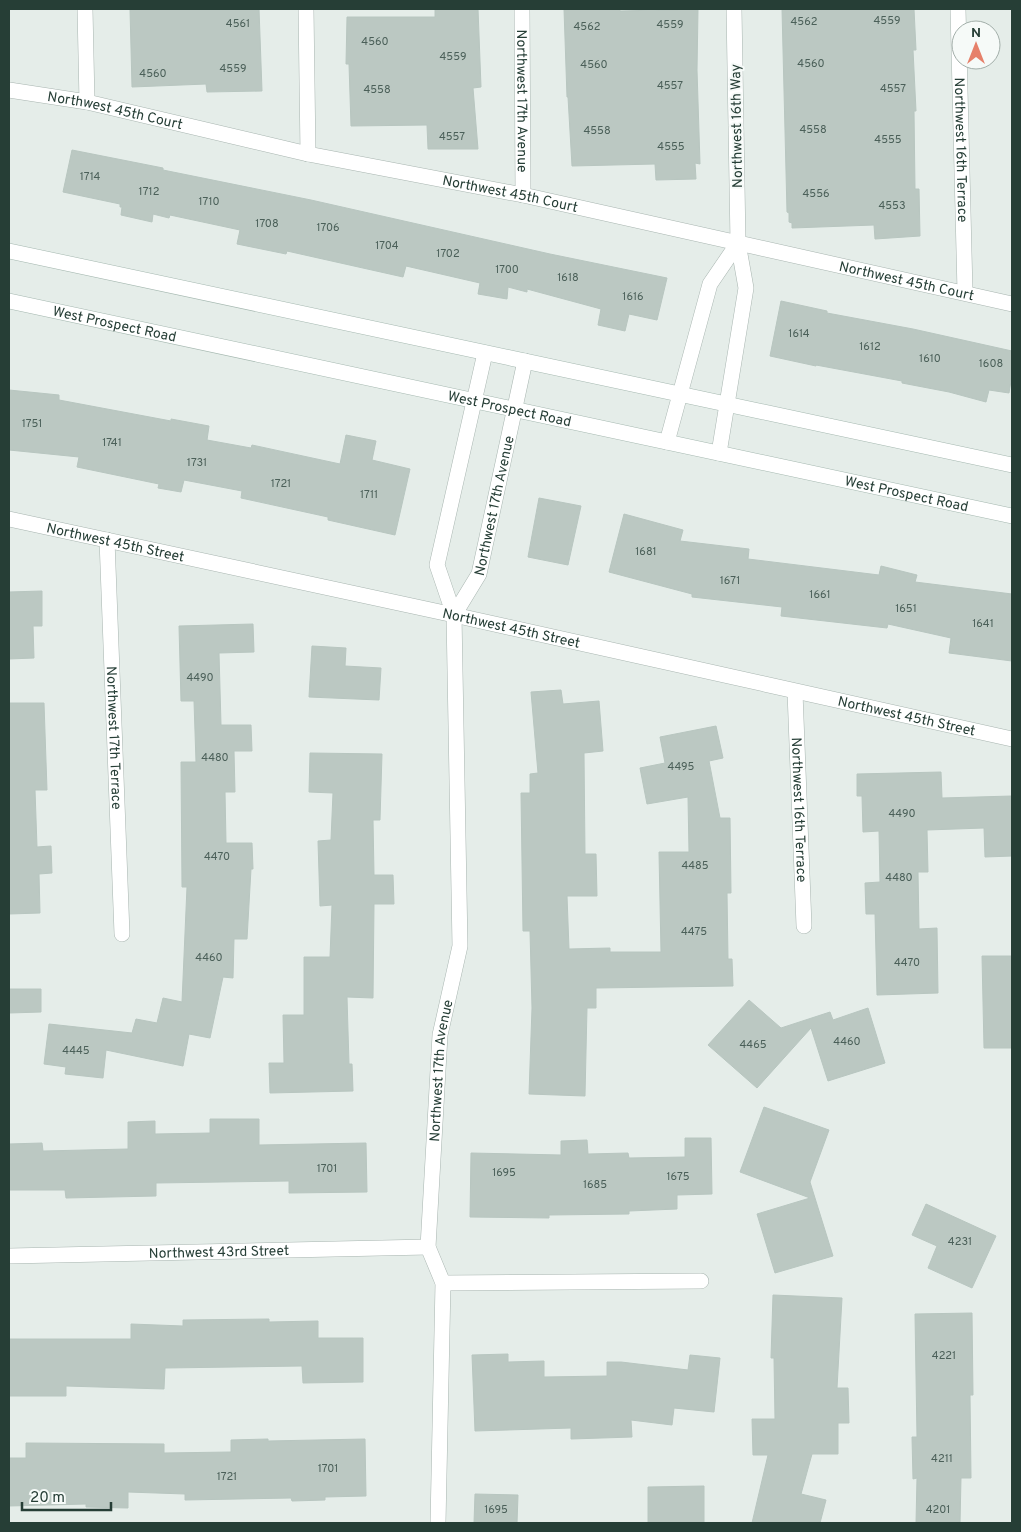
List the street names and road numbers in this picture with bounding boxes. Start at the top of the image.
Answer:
street label: Northwest 17th Avenue [512,29,530,173]
street label: Northwest 16th Way [728,64,747,188]
street label: Northwest 16th Terrace [950,77,970,223]
street label: Northwest 45th Court [46,89,184,134]
street label: Northwest 45th Court [441,173,579,217]
street label: Northwest 45th Court [837,259,976,305]
street label: West Prospect Road [51,304,178,347]
street label: West Prospect Road [446,388,573,431]
street label: Northwest 17th Avenue [472,434,519,578]
street label: West Prospect Road [843,473,970,516]
street label: Northwest 45th Street [45,520,186,567]
street label: Northwest 45th Street [441,606,582,653]
street label: Northwest 17th Terrace [102,666,124,810]
street label: Northwest 45th Street [836,694,977,741]
street label: Northwest 16th Terrace [787,737,809,883]
street label: Northwest 17th Avenue [427,998,458,1142]
street label: Northwest 43rd Street [149,1243,289,1263]

